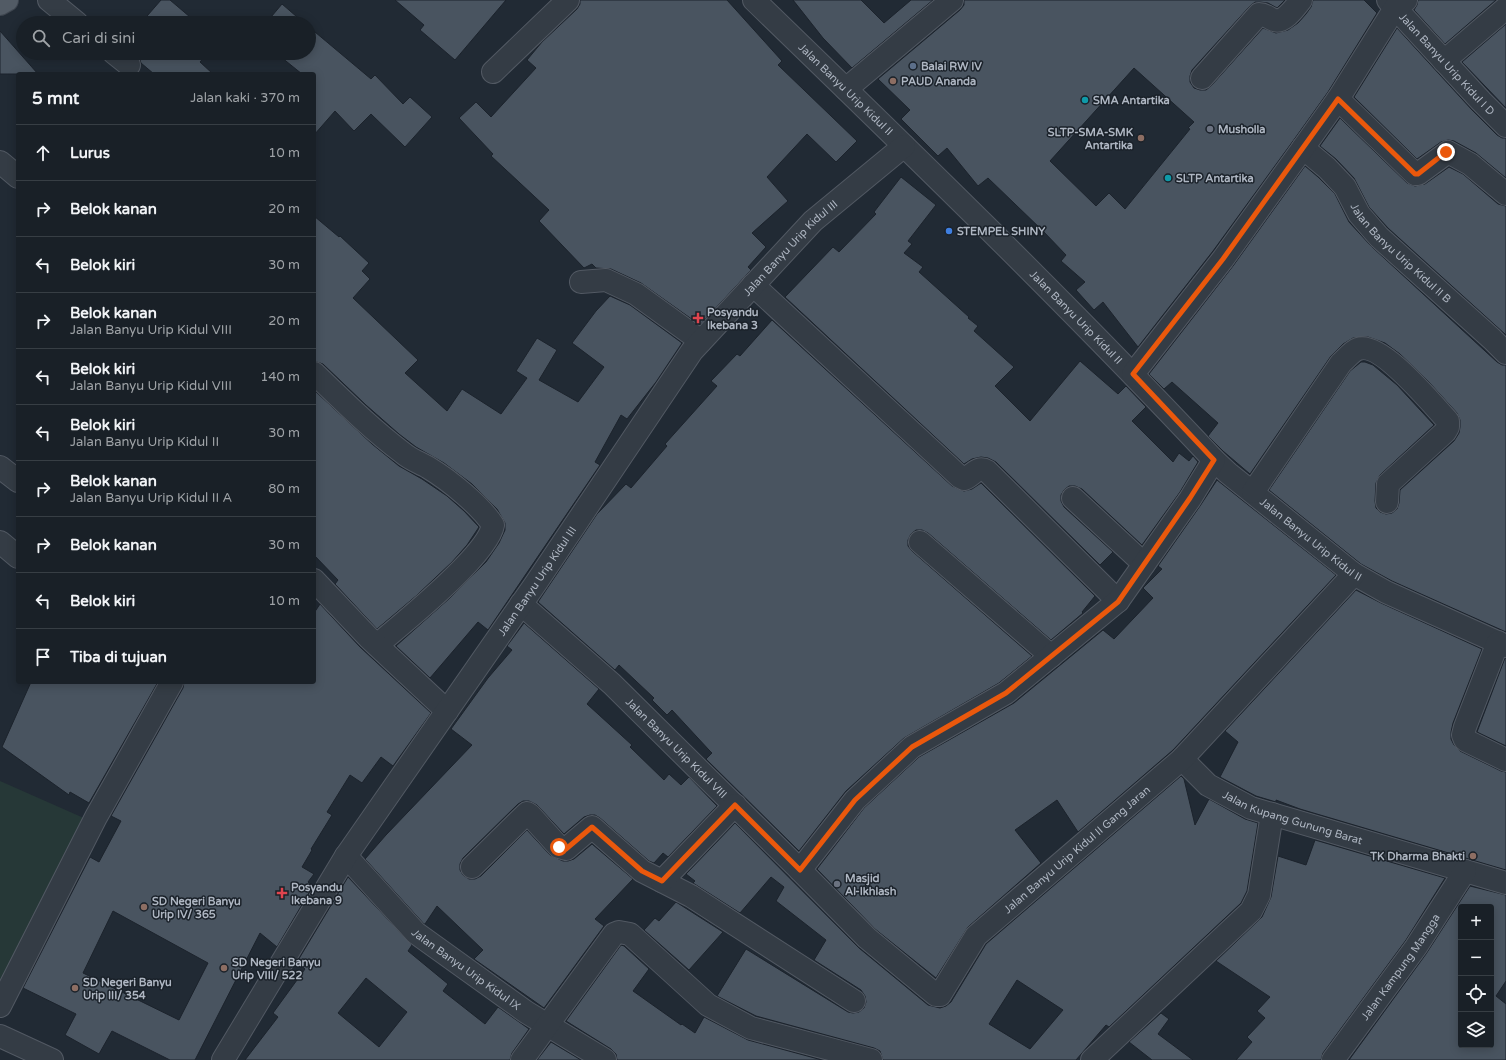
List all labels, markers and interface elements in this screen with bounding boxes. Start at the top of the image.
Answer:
street label: Jalan Banyu Urip Kidul I D [1397,10,1498,118]
search box [16,16,316,60]
icon: search [30,27,52,49]
text: Cari di sini [62,29,135,47]
street label: Jalan Banyu Urip Kidul II [796,40,896,138]
place label: Balai RW IV [921,60,982,73]
marker: Balai RW IV [908,61,918,71]
place label: PAUD Ananda [901,75,976,88]
marker: PAUD Ananda [888,76,898,86]
text: 5 mnt [32,88,79,109]
text: Jalan kaki · 370 m [190,90,300,106]
place label: SMA Antartika [1093,94,1170,107]
marker: SMA Antartika [1080,95,1090,105]
place label: Musholla [1218,123,1266,136]
marker: Musholla [1205,124,1215,134]
place label: SLTP-SMA-SMK Antartika [1048,126,1134,152]
marker: SLTP-SMA-SMK Antartika [1136,133,1146,143]
icon: ahead [32,142,54,164]
route end [1437,143,1455,161]
text: Lurus [70,144,110,162]
text: 10 m [268,145,300,161]
place label: SLTP Antartika [1176,172,1254,185]
marker: SLTP Antartika [1163,173,1173,183]
street label: Jalan Banyu Urip Kidul III [740,197,840,298]
icon: right [32,198,54,220]
text: Belok kanan [70,200,157,218]
text: 20 m [268,201,300,217]
street label: Jalan Banyu Urip Kidul II B [1348,201,1454,306]
place label: STEMPEL SHINY [957,225,1045,238]
marker: STEMPEL SHINY [944,226,954,236]
icon: left [32,254,54,276]
text: Belok kiri [70,256,135,274]
text: 30 m [268,257,300,273]
street label: Jalan Banyu Urip Kidul II [1027,267,1125,367]
text: Belok kanan [70,304,157,322]
place label: Posyandu Ikebana 3 [707,306,759,332]
icon: right [32,310,54,332]
marker: Posyandu Ikebana 3 [692,312,704,324]
text: 20 m [268,313,300,329]
text: Jalan Banyu Urip Kidul VIII [70,322,232,338]
text: Belok kiri [70,360,135,378]
icon: left [32,366,54,388]
text: 140 m [260,369,300,385]
text: Jalan Banyu Urip Kidul VIII [70,378,232,394]
text: Belok kiri [70,416,135,434]
icon: left [32,422,54,444]
text: 30 m [268,425,300,441]
text: Jalan Banyu Urip Kidul II [70,434,219,450]
text: Belok kanan [70,472,157,490]
icon: right [32,478,54,500]
text: 80 m [268,481,300,497]
text: Jalan Banyu Urip Kidul II A [70,490,232,506]
street label: Jalan Banyu Urip Kidul II [1258,495,1364,584]
street label: Jalan Banyu Urip Kidul III [495,524,579,638]
icon: right [32,534,54,556]
text: Belok kanan [70,536,157,554]
text: 30 m [268,537,300,553]
icon: left [32,590,54,612]
text: Belok kiri [70,592,135,610]
text: 10 m [268,593,300,609]
icon: arrive [32,646,54,668]
text: Tiba di tujuan [70,648,167,666]
street label: Jalan Banyu Urip Kidul VIII [623,695,730,801]
street label: Jalan Banyu Urip Kidul II Gang Jaran [1001,783,1153,916]
street label: Jalan Kupang Gunung Barat [1221,788,1364,847]
route start [550,838,568,856]
place label: TK Dharma Bhakti [1369,850,1465,863]
marker: TK Dharma Bhakti [1468,851,1478,861]
place label: Masjid Al-Ikhlash [845,872,897,898]
marker: Masjid Al-Ikhlash [832,879,842,889]
place label: Posyandu Ikebana 9 [291,881,343,907]
marker: Posyandu Ikebana 9 [276,887,288,899]
place label: SD Negeri Banyu Urip IV/ 365 [152,895,241,922]
marker: SD Negeri Banyu Urip IV/ 365 [139,902,149,912]
map controls [1458,904,1494,1048]
button: + [1458,904,1494,940]
street label: Jalan Kampung Mangga [1358,911,1442,1022]
street label: Jalan Banyu Urip Kidul IX [409,926,523,1013]
button: − [1458,940,1494,976]
place label: SD Negeri Banyu Urip VIII/ 522 [232,956,321,983]
marker: SD Negeri Banyu Urip VIII/ 522 [219,963,229,973]
place label: SD Negeri Banyu Urip III/ 354 [83,976,172,1003]
button: locate [1458,976,1494,1012]
marker: SD Negeri Banyu Urip III/ 354 [70,983,80,993]
button: layers [1458,1012,1494,1048]

